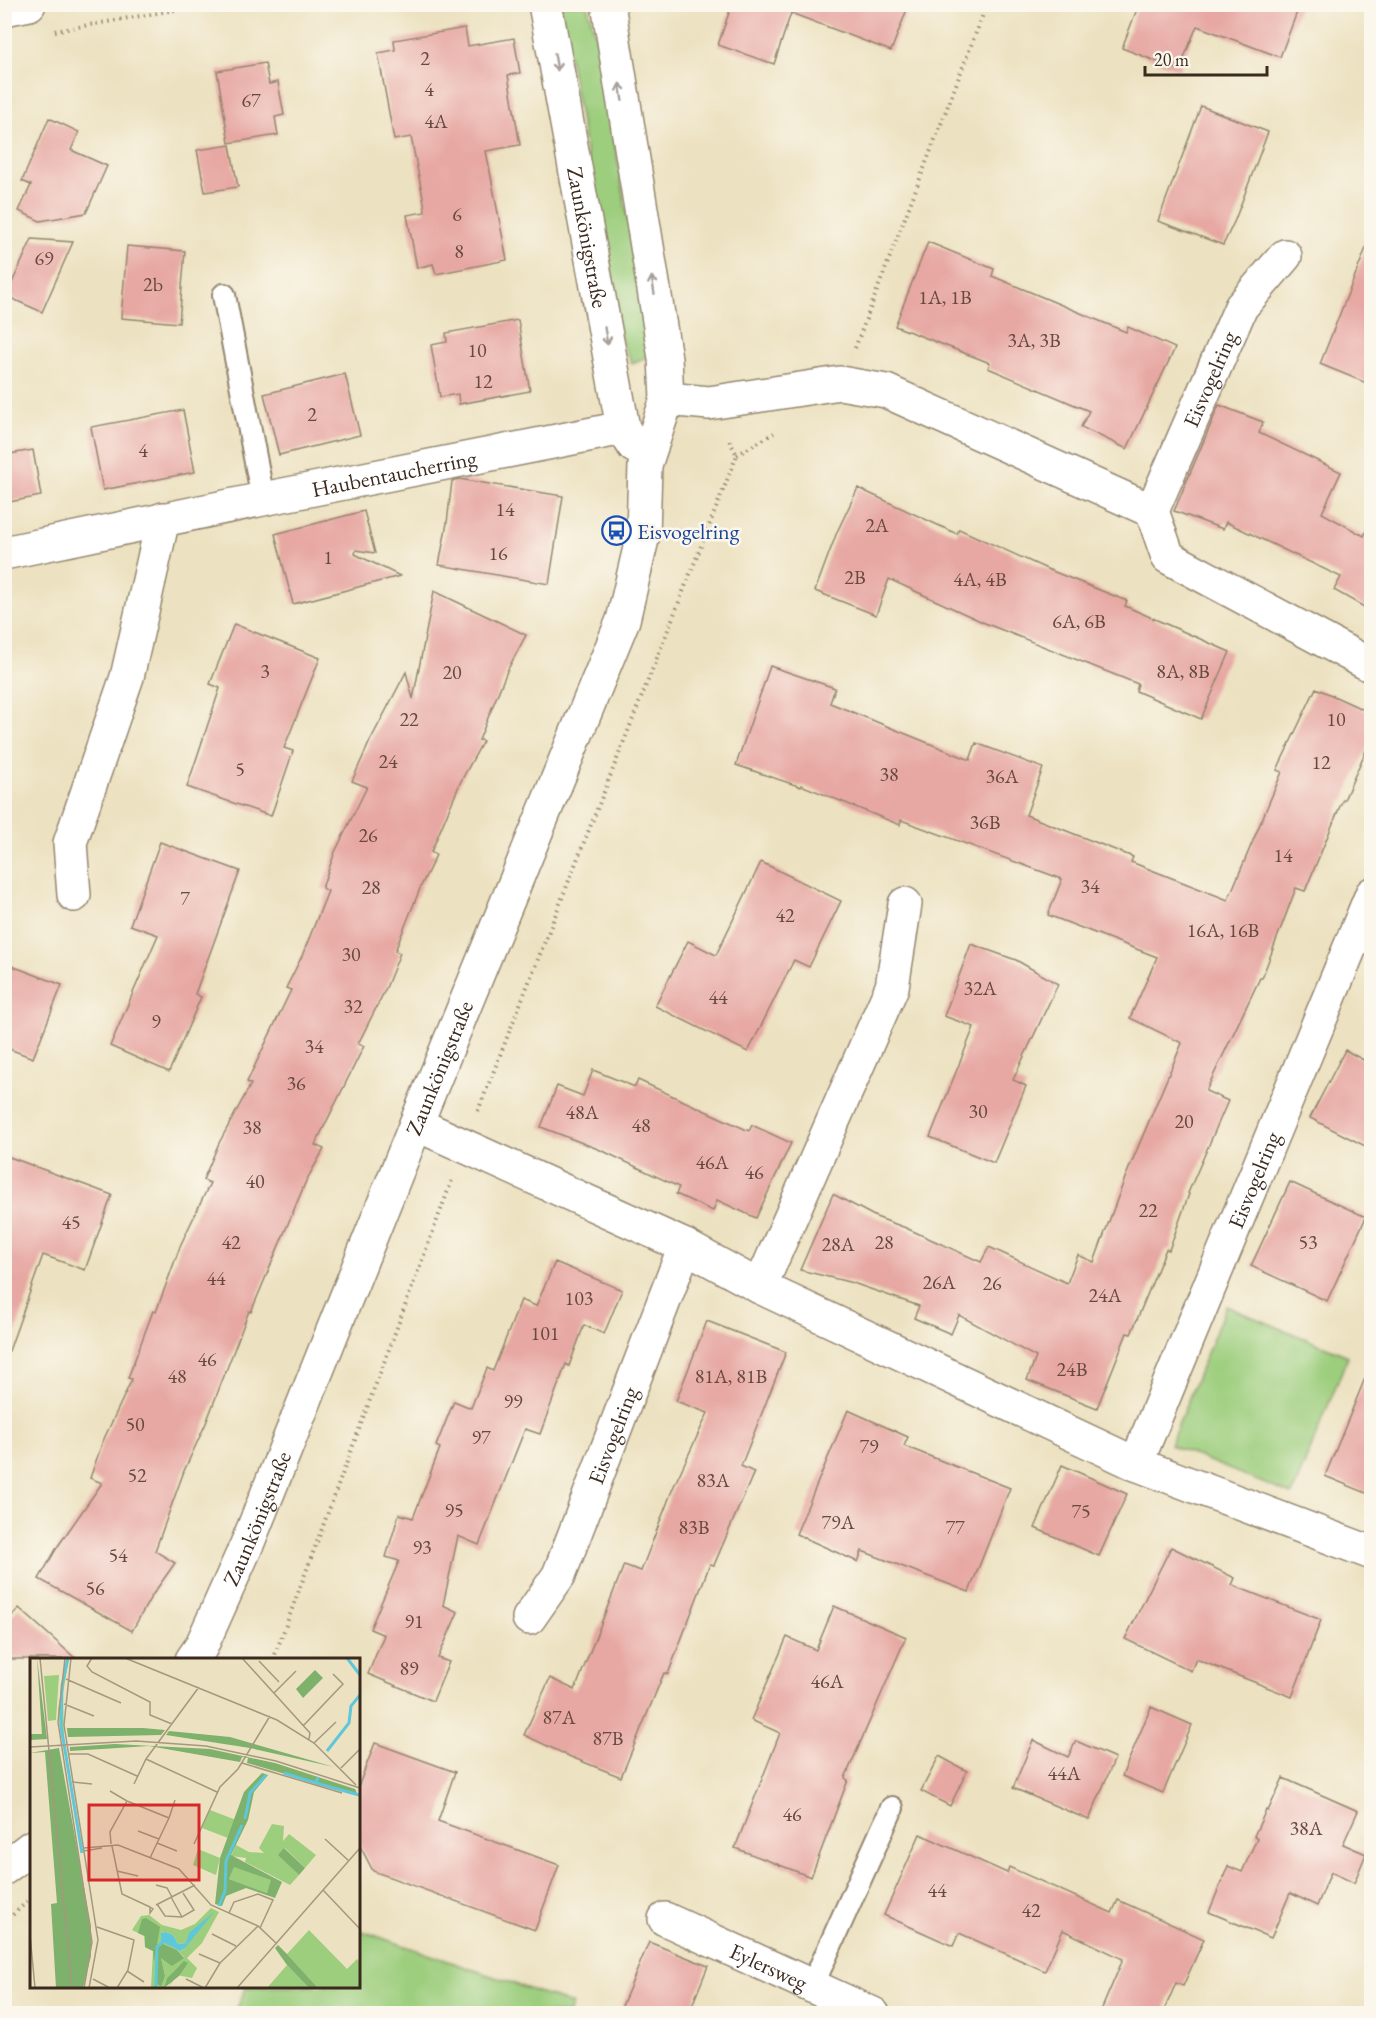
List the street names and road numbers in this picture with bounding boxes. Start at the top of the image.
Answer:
street label: Zaunkönigstraße [560,164,615,311]
street label: Eisvogelring [1176,326,1244,432]
street label: Haubentaucherring [309,443,479,504]
street label: Zaunkönigstraße [399,996,480,1140]
street label: Eisvogelring [1221,1127,1287,1233]
street label: Eisvogelring [581,1382,645,1488]
street label: Zaunkönigstraße [216,1447,298,1590]
street label: Eylersweg [725,1937,812,1997]

